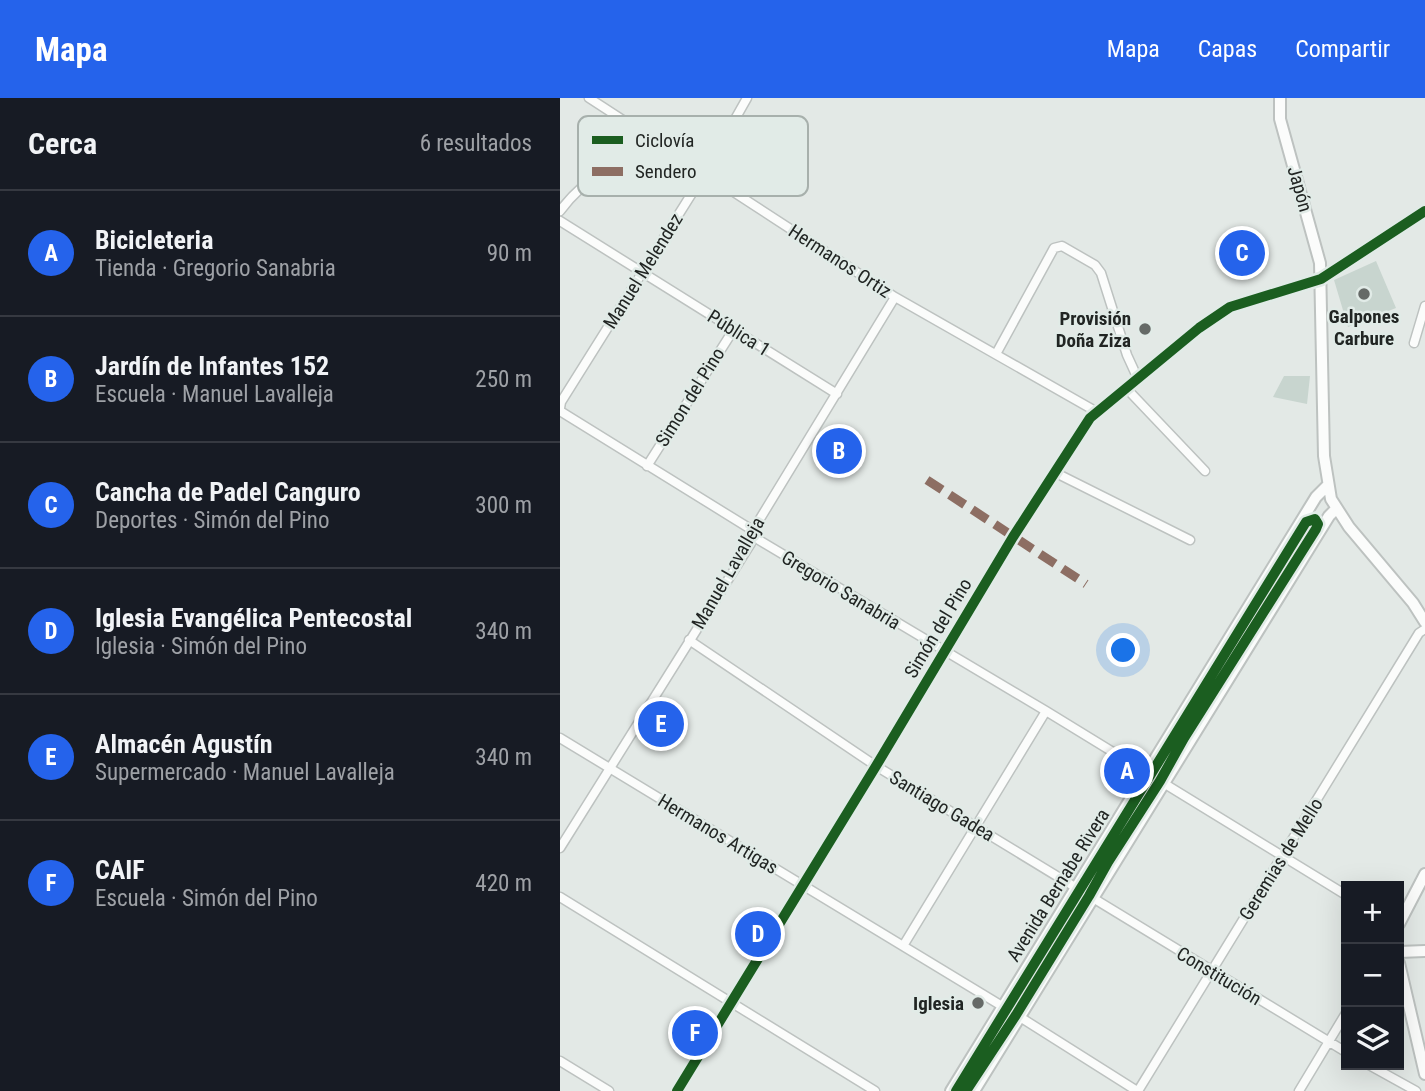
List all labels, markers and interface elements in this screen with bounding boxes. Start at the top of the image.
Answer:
text: Mapa [35,30,107,69]
text: Mapa [1107,35,1160,63]
text: Capas [1198,35,1257,63]
text: Compartir [1295,35,1390,63]
legend [578,116,808,196]
text: Cerca [28,126,97,161]
text: Ciclovía [635,129,694,152]
text: 6 resultados [420,130,532,157]
text: Sendero [635,160,696,183]
street label: Japón [1283,164,1317,214]
street label: Manuel Melendez [598,209,688,333]
street label: Hermanos Ortiz [784,219,896,303]
text: Bicicleteria [95,225,213,255]
pin: C [1219,227,1265,279]
text: A [44,240,58,267]
text: 90 m [487,240,532,267]
text: Tienda · Gregorio Sanabria [95,255,336,282]
marker: Galpones Carbure [1356,286,1372,302]
street label: Pública 1 [703,305,775,361]
place label: Galpones Carbure [1329,305,1399,350]
place label: Provisión Doña Ziza [1056,307,1131,352]
marker: Provisión Doña Ziza [1137,321,1153,337]
street label: Simon del Pino [650,343,730,451]
text: Jardín de Infantes 152 [95,351,329,381]
text: B [45,366,57,393]
text: 250 m [475,366,532,393]
text: Escuela · Manuel Lavalleja [95,381,334,408]
pin: B [816,425,862,477]
text: Cancha de Padel Canguro [95,477,361,507]
text: C [44,492,58,519]
text: 300 m [475,492,532,519]
text: Deportes · Simón del Pino [95,507,330,534]
street label: Manuel Lavalleja [687,513,769,633]
street label: Gregorio Sanabria [777,545,905,635]
street label: Simón del Pino [899,574,977,682]
text: Iglesia Evangélica Pentecostal [95,603,412,633]
text: D [45,618,58,645]
text: 340 m [475,618,532,645]
text: Iglesia · Simón del Pino [95,633,307,660]
your location [1106,633,1140,667]
pin: E [638,698,684,750]
text: Almacén Agustín [95,729,273,759]
text: E [45,744,57,771]
text: 340 m [475,744,532,771]
pin: A [1104,745,1150,797]
text: Supermercado · Manuel Lavalleja [95,759,395,786]
street label: Santiago Gadea [885,766,999,846]
street label: Hermanos Artigas [654,789,782,879]
street label: Geremias de Mello [1234,794,1328,924]
street label: Avenida Bernabe Rivera [1002,804,1114,966]
text: CAIF [95,855,145,885]
text: F [46,870,56,897]
text: 420 m [475,870,532,897]
map controls [1341,881,1404,1070]
button: + [1341,881,1404,944]
text: Escuela · Simón del Pino [95,885,318,912]
pin: D [735,908,781,960]
street label: Constitución [1172,942,1266,1010]
button: − [1341,944,1404,1007]
place label: Iglesia [913,992,964,1015]
marker: Iglesia [970,995,986,1011]
pin: F [672,1007,718,1059]
button: layers [1341,1007,1404,1070]

